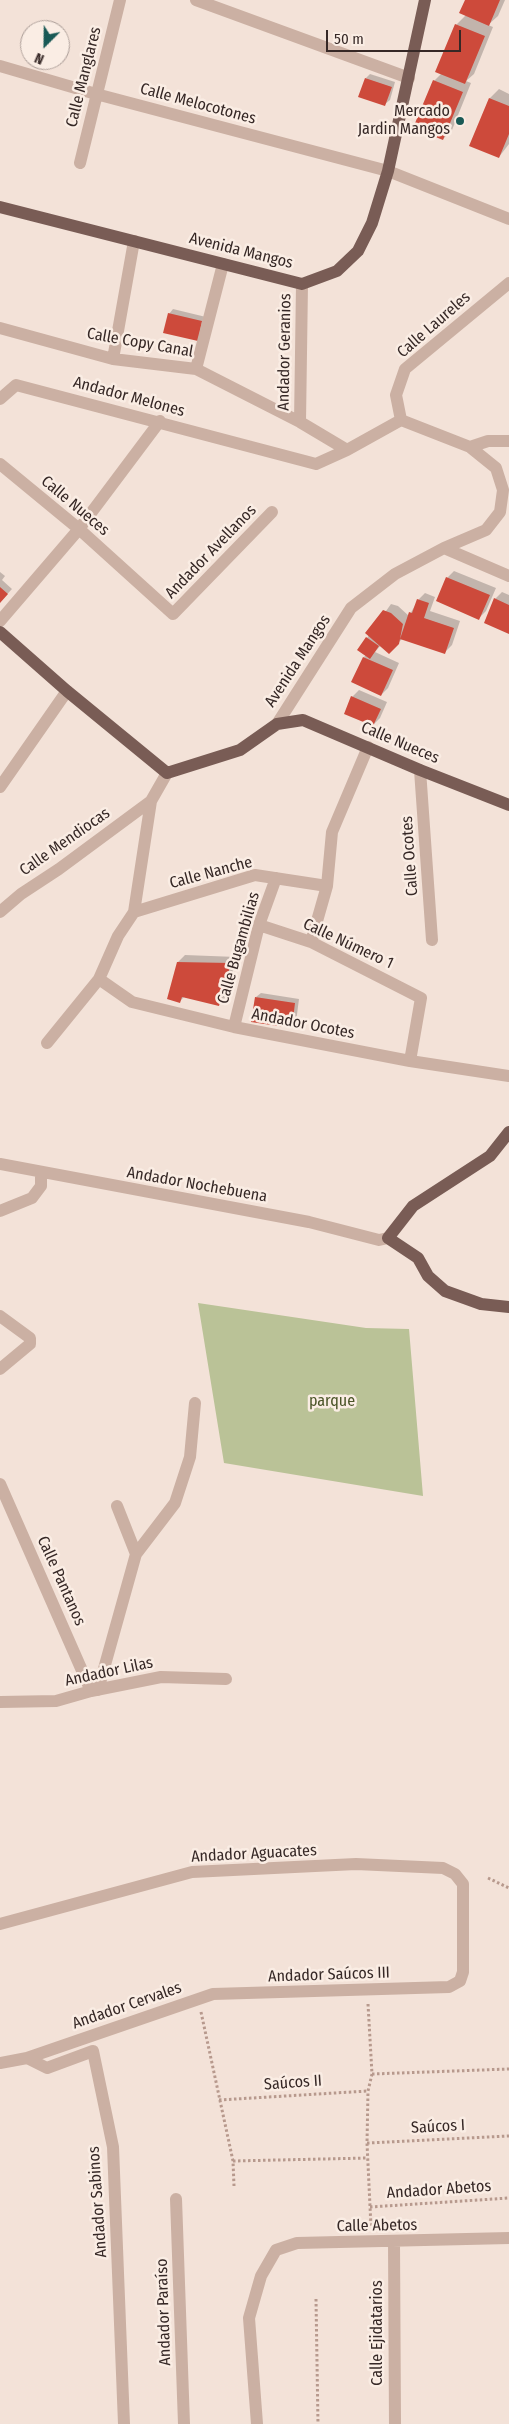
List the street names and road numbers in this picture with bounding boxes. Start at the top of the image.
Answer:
street label: Calle Manglares [62,25,106,129]
street label: Calle Melocotones [138,79,258,129]
street label: Avenida Mangos [187,229,295,273]
street label: Calle Laureles [393,288,475,362]
street label: Andador Geranios [274,293,296,411]
street label: Calle Copy Canal [85,324,195,362]
street label: Andador Melones [71,373,187,421]
street label: Calle Nueces [37,472,113,540]
street label: Andador Avellanos [161,501,261,603]
street label: Avenida Mangos [261,611,335,711]
street label: Calle Nueces [358,718,442,768]
street label: Calle Mendiocas [16,804,114,880]
street label: Calle Ocotes [398,815,422,897]
street label: Calle Nanche [168,853,254,893]
street label: Calle Bugambilias [214,890,264,1006]
street label: Calle Número 1 [300,915,396,973]
street label: Andador Ocotes [250,1005,356,1043]
street label: Andador Nochebuena [125,1163,269,1207]
street label: Calle Pantanos [33,1533,89,1629]
street label: Andador Lilas [63,1653,155,1691]
street label: Andador Aguacates [191,1841,317,1867]
street label: Andador Saúcos III [268,1963,390,1987]
street label: Andador Cervales [70,1978,184,2034]
street label: Saúcos II [263,2071,323,2095]
street label: Saúcos I [411,2116,465,2138]
street label: Andador Sabinos [85,2146,111,2258]
street label: Andador Abetos [386,2177,492,2203]
street label: Calle Abetos [336,2216,418,2236]
street label: Andador Paraíso [153,2258,175,2366]
street label: Calle Ejidatarios [368,2280,388,2386]

